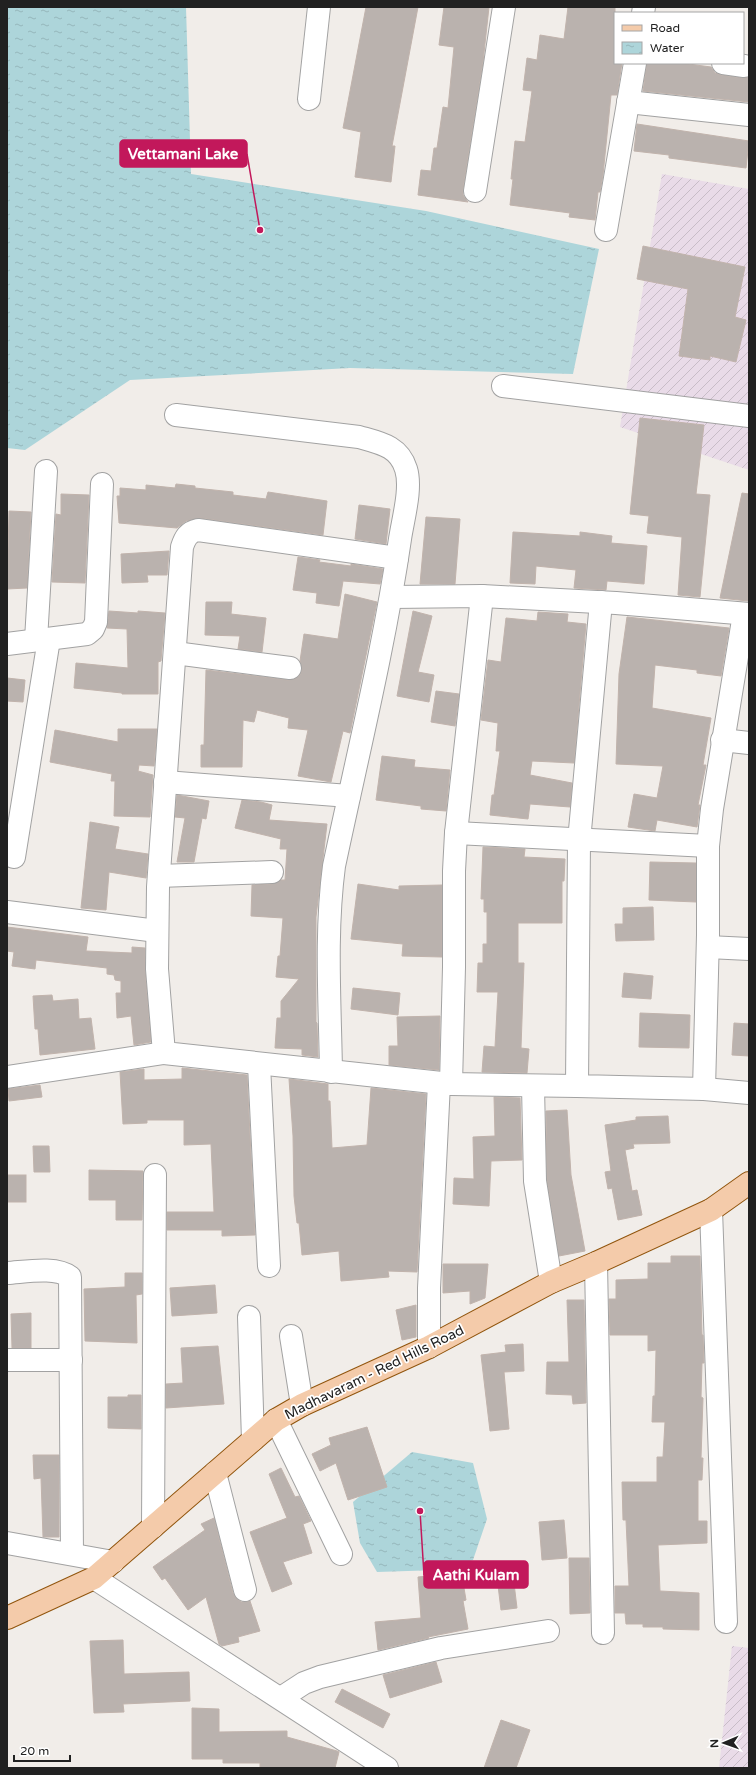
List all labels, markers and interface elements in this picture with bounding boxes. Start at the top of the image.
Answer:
legend [614,12,744,64]
text: Road [650,21,680,35]
text: Water [650,41,685,55]
callout: Vettamani Lake [120,140,247,167]
text: Vettamani Lake [128,145,239,163]
street label: Madhavaram - Red Hills Road [282,1322,467,1423]
callout: Aathi Kulam [424,1561,528,1588]
text: Aathi Kulam [432,1566,520,1584]
north arrow [704,1723,744,1763]
scale bar [14,1737,70,1763]
text: N [708,1739,721,1748]
text: 20 m [20,1744,49,1758]

